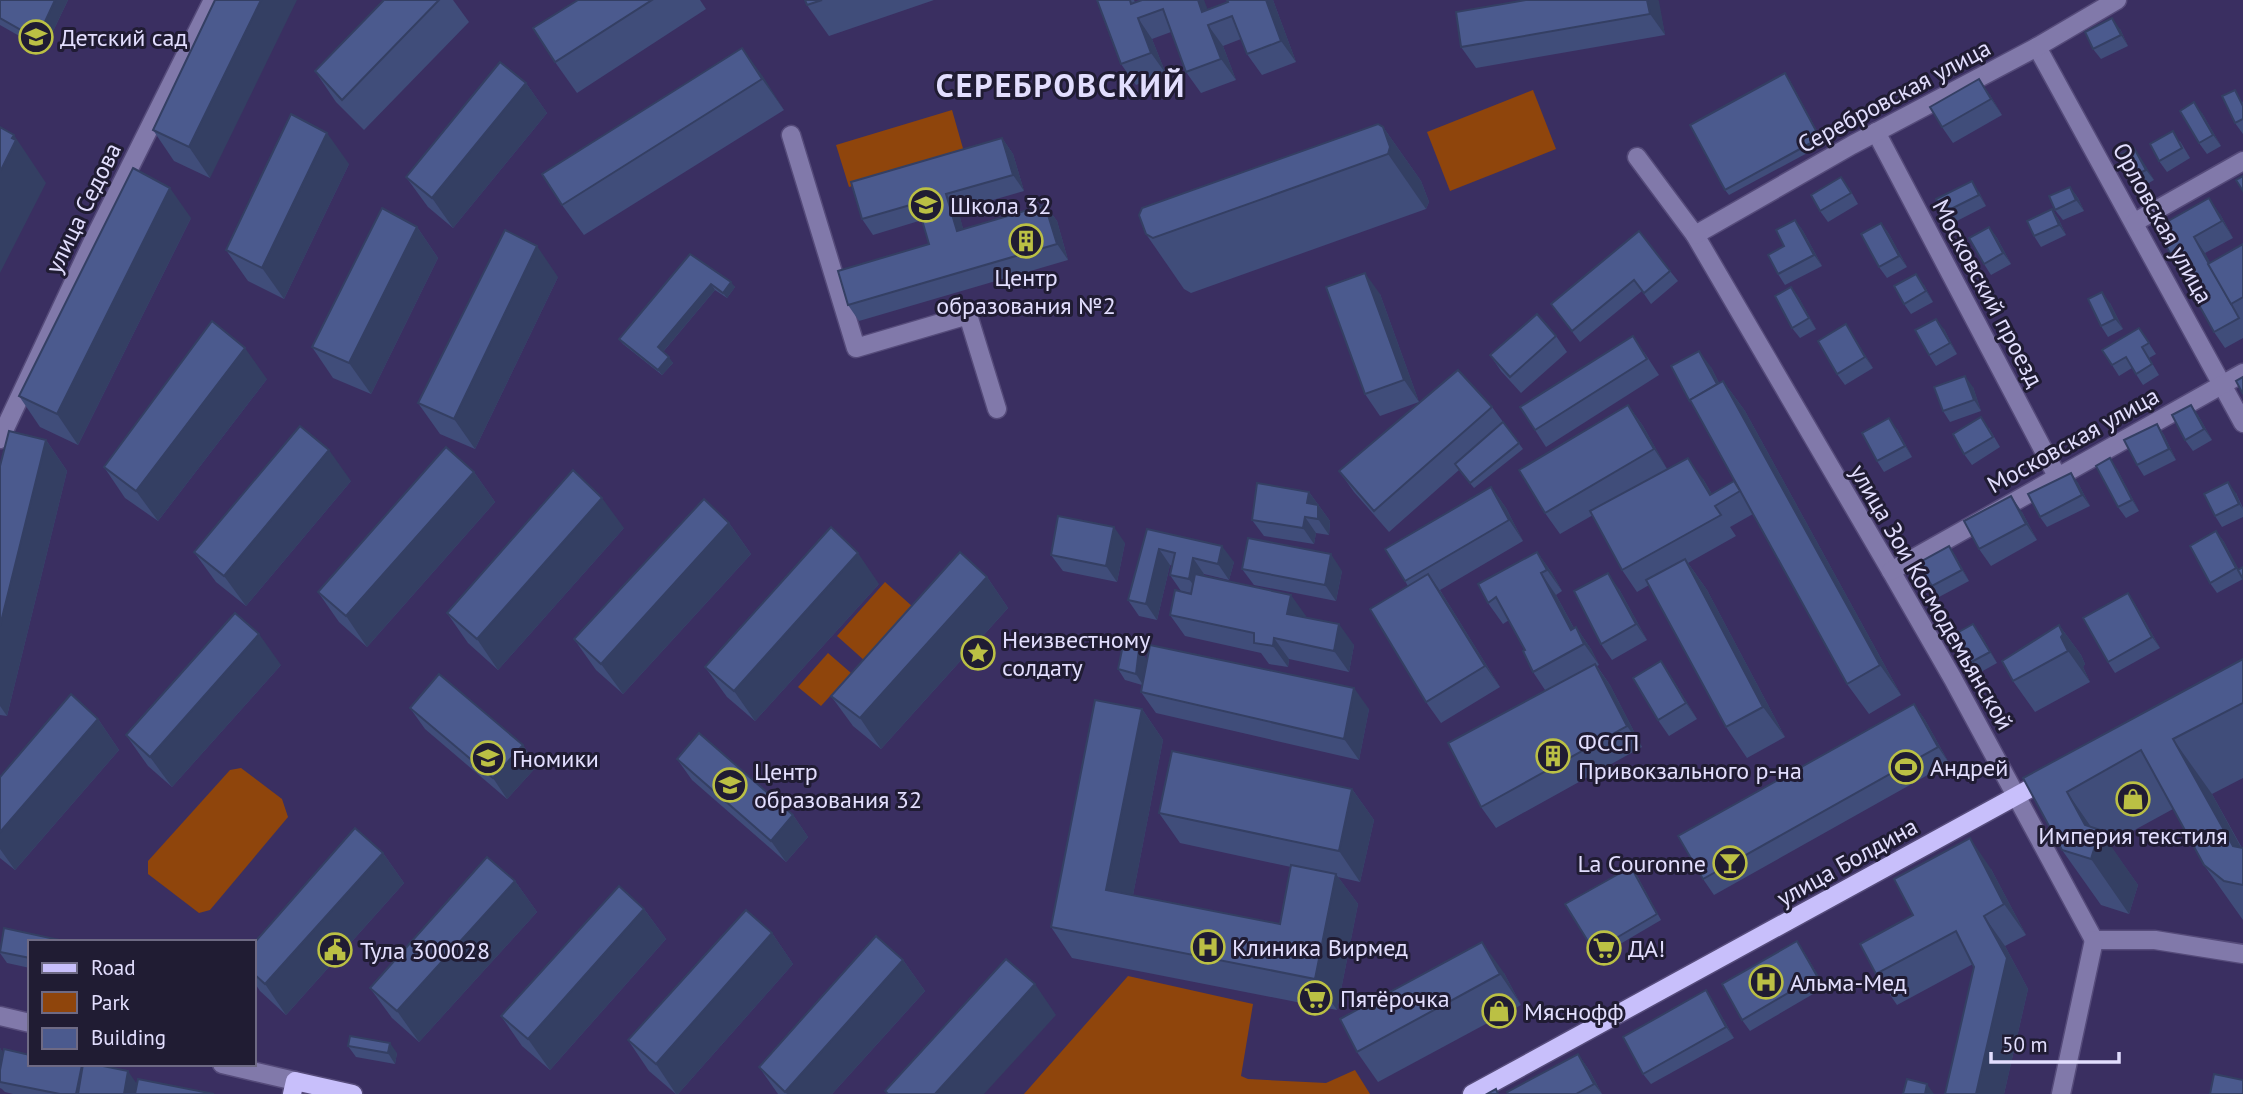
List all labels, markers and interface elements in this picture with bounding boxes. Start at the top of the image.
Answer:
school or university icon: Детский сад [17,18,55,56]
place label: Детский сад [60,22,188,53]
street label: Серебровская улица [1792,32,1996,160]
district label: СЕРЕБРОВСКИЙ [936,64,1186,106]
street label: Орловская улица [2106,137,2220,309]
street label: улица Седова [38,138,128,278]
school or university icon: Школа 32 [907,186,945,224]
place label: Школа 32 [950,190,1052,221]
street label: Московский проезд [1925,194,2051,392]
building icon: Центр образования №2 [1007,222,1045,260]
place label: Центр образования №2 [936,262,1116,321]
street label: Московская улица [1982,380,2164,500]
street label: улица Зои Космодемьянской [1843,458,2021,736]
place label: Неизвестному солдату [1002,624,1150,683]
place icon: Неизвестному солдату [959,634,997,672]
place label: ФССП Привокзального р-на [1578,727,1802,786]
building icon: ФССП Привокзального р-на [1534,737,1572,775]
school or university icon: Гномики [469,739,507,777]
place label: Гномики [512,743,599,774]
sports icon: Андрей [1887,748,1925,786]
place label: Андрей [1930,752,2008,783]
place label: Центр образования 32 [754,756,922,815]
school or university icon: Центр образования 32 [711,766,749,804]
shop icon: Империя текстиля [2114,780,2152,818]
street label: улица Болдина [1771,811,1923,913]
place label: Империя текстиля [2038,820,2228,851]
bar icon: La Couronne [1711,844,1749,882]
place label: La Couronne [1578,848,1706,879]
hospital icon: Клиника Вирмед [1189,928,1227,966]
supermarket icon: ДА! [1585,929,1623,967]
public building icon: Тула 300028 [316,931,354,969]
place label: Клиника Вирмед [1232,932,1408,963]
place label: ДА! [1628,933,1665,964]
place label: Тула 300028 [360,935,490,966]
legend [28,940,256,1066]
text: Road [91,954,135,981]
hospital icon: Альма-Мед [1747,963,1785,1001]
place label: Альма-Мед [1790,967,1907,998]
supermarket icon: Пятёрочка [1296,979,1334,1017]
place label: Пятёрочка [1340,983,1450,1014]
text: Park [91,989,130,1016]
shop icon: Мяснофф [1480,992,1518,1030]
place label: Мяснофф [1524,996,1624,1027]
scale bar [1991,1020,2119,1064]
text: Building [91,1024,166,1051]
text: 50 m [2002,1031,2048,1058]

